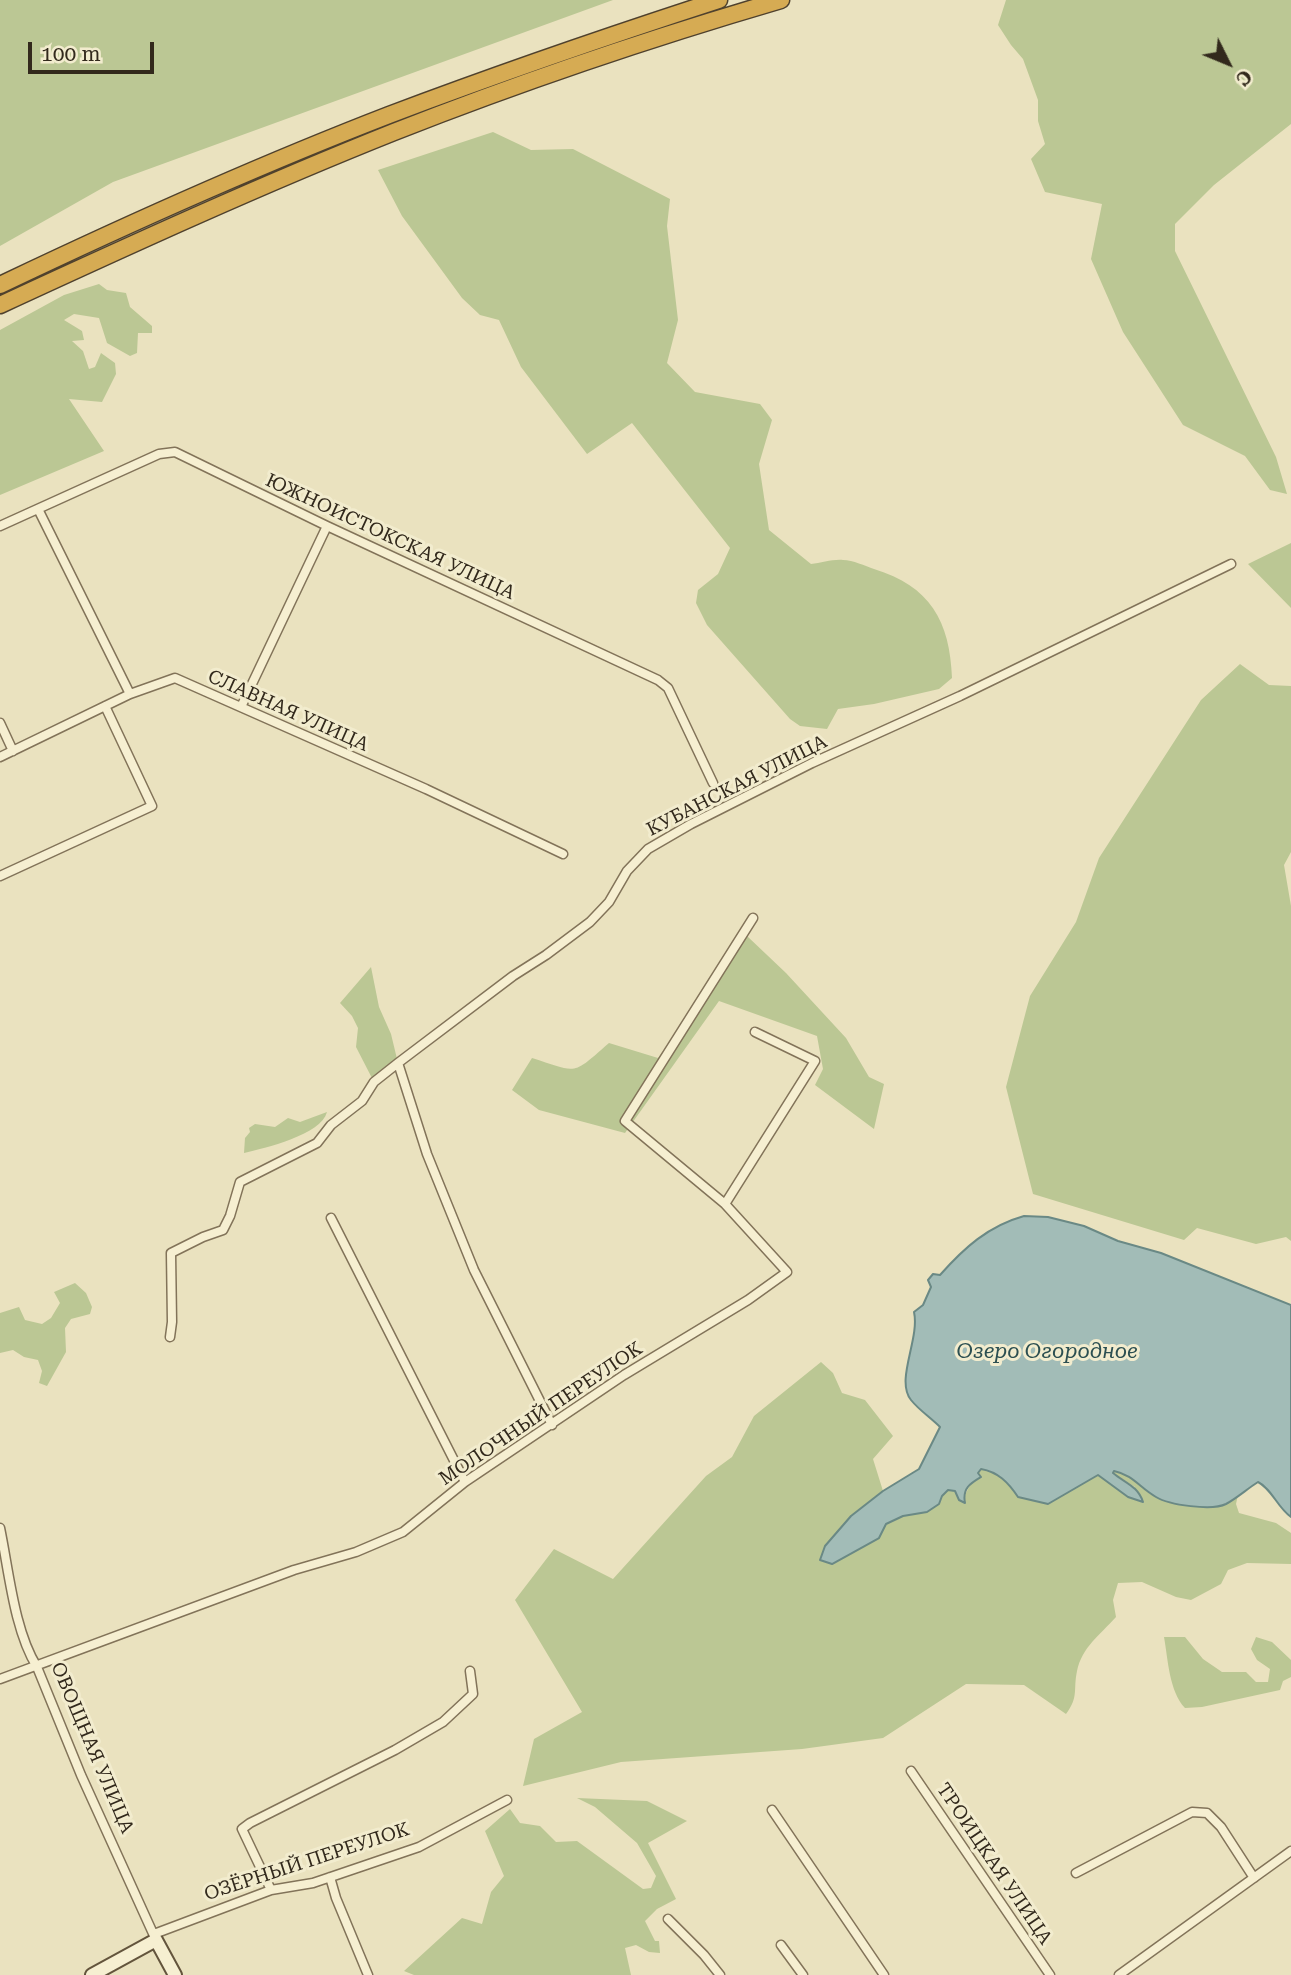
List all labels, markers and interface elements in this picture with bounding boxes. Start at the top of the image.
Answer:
scale bar [32,28,158,72]
north arrow [1193,28,1263,98]
text: 100 m [41,42,101,66]
text: С [1231,65,1257,90]
street label: ЮЖНОИСТОКСКАЯ УЛИЦА [262,469,518,605]
street label: СЛАВНАЯ УЛИЦА [204,665,372,757]
street label: КУБАНСКАЯ УЛИЦА [643,731,831,841]
street label: МОЛОЧНЫЙ ПЕРЕУЛОК [435,1337,647,1491]
water label: Озеро Огородное [956,1339,1138,1365]
street label: ОВОЩНАЯ УЛИЦА [46,1659,138,1837]
street label: ТРОИЦКАЯ УЛИЦА [931,1779,1057,1949]
street label: ОЗЁРНЫЙ ПЕРЕУЛОК [201,1818,413,1906]

